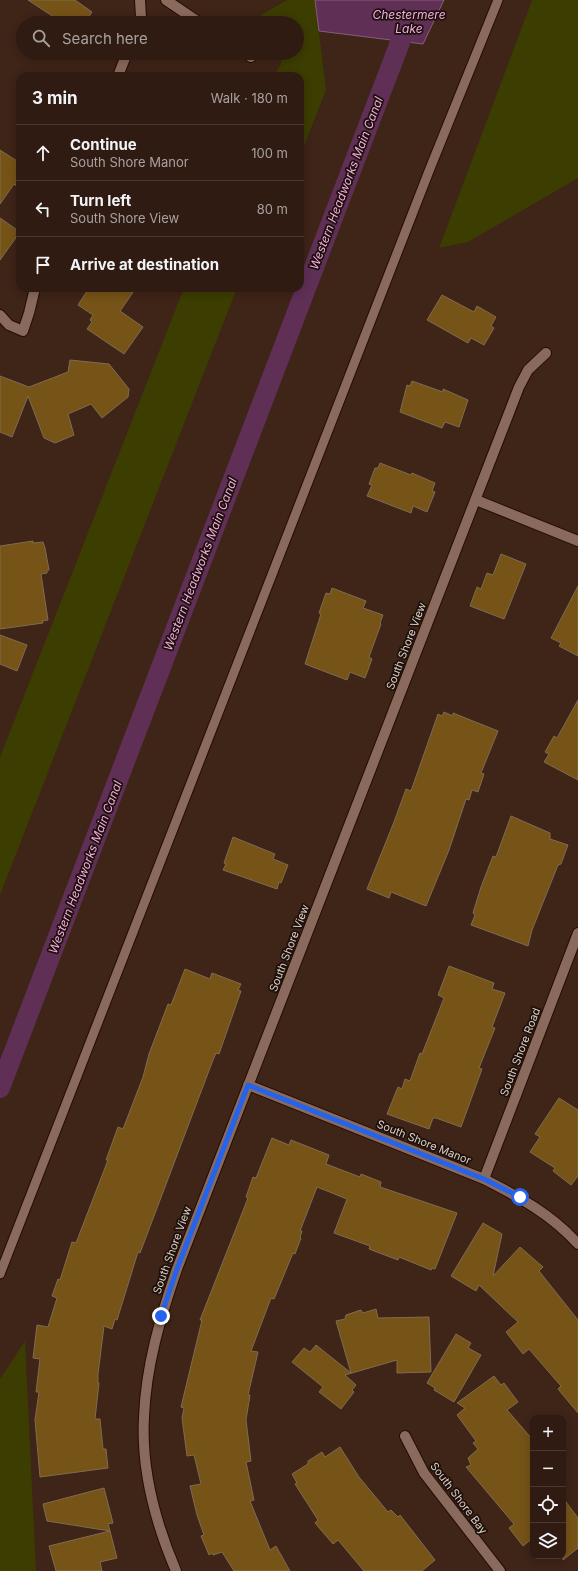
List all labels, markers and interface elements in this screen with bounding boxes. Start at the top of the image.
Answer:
water label: Chestermere Lake [372,7,446,36]
search box [16,16,304,60]
icon: search [30,27,52,49]
text: Search here [62,29,148,48]
text: 3 min [32,88,78,108]
text: Walk · 180 m [211,90,288,106]
water label: Western Headworks Main Canal [306,94,386,271]
text: Continue [70,135,137,154]
icon: ahead [32,142,54,164]
text: 100 m [251,145,288,161]
text: South Shore Manor [70,154,189,170]
text: Turn left [70,191,131,210]
icon: left [32,198,54,220]
text: 80 m [257,201,288,217]
text: South Shore View [70,210,179,226]
icon: arrive [32,254,54,276]
text: Arrive at destination [70,255,219,274]
water label: Western Headworks Main Canal [160,475,240,652]
street label: South Shore View [383,600,429,692]
water label: Western Headworks Main Canal [45,778,125,955]
street label: South Shore View [266,902,312,994]
street label: South Shore Road [497,1006,543,1098]
street label: South Shore Manor [375,1117,473,1167]
route start [511,1188,529,1206]
street label: South Shore View [150,1204,194,1296]
route end [152,1307,170,1325]
map controls [530,1415,566,1559]
button: + [530,1415,566,1451]
button: − [530,1451,566,1487]
street label: South Shore Bay [427,1459,491,1537]
button: locate [530,1487,566,1523]
button: layers [530,1523,566,1559]

